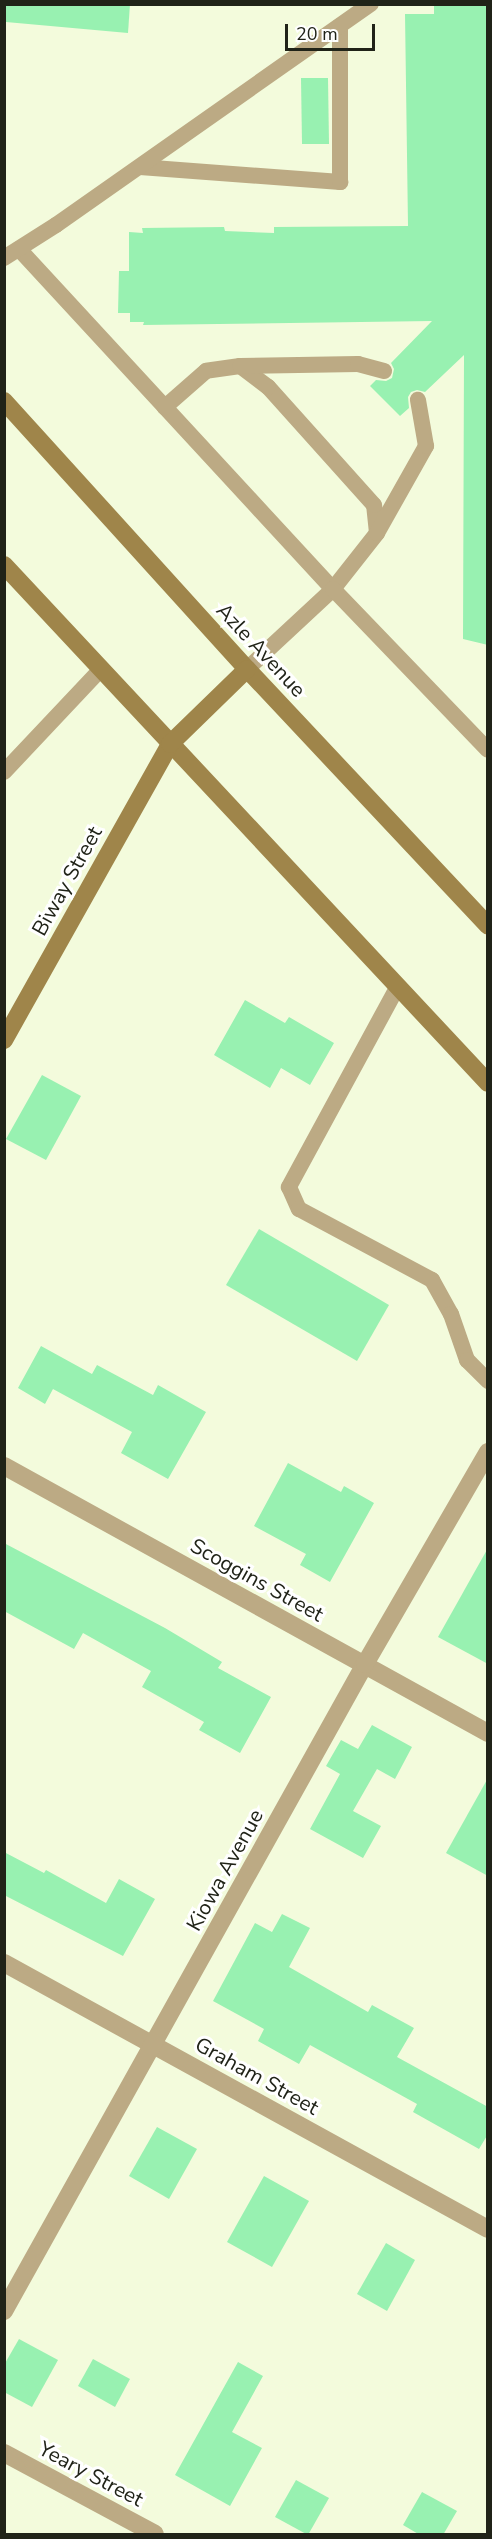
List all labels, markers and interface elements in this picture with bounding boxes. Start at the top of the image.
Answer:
scale bar [288,12,378,50]
text: 20 m [296,22,338,46]
street label: Azle Avenue [211,598,311,702]
street label: Biway Street [27,822,107,940]
street label: Scoggins Street [186,1533,328,1627]
street label: Kiowa Avenue [181,1805,269,1935]
street label: Graham Street [191,2032,323,2120]
street label: Yeary Street [34,2436,148,2512]

